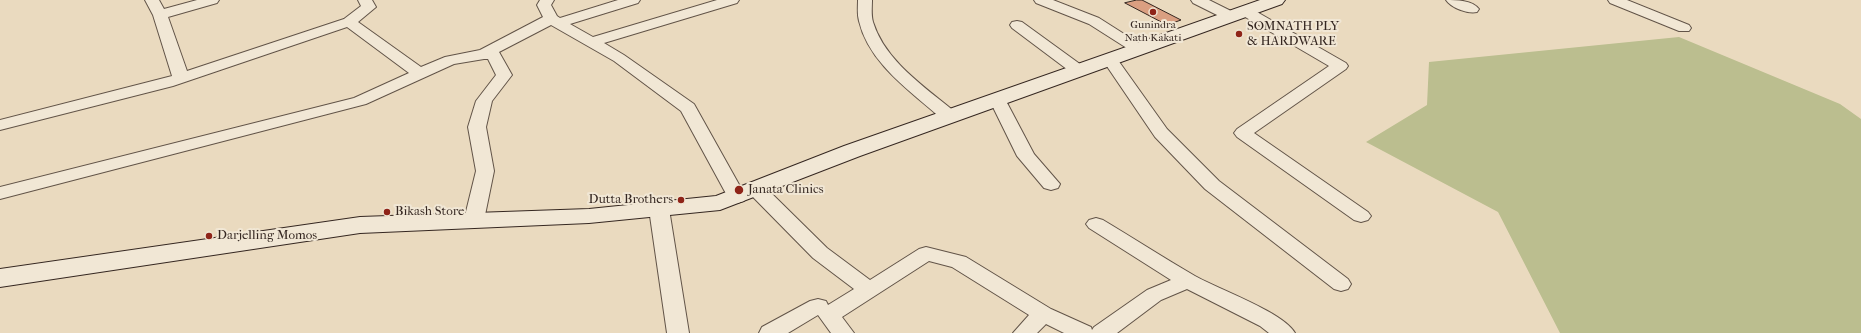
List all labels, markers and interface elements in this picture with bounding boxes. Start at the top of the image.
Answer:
marker: Gunindra Nath Kakati [1148,7,1158,17]
place label: Gunindra Nath Kakati [1125,18,1181,44]
place label: SOMNATH PLY & HARDWARE [1247,19,1339,50]
marker: SOMNATH PLY & HARDWARE [1234,29,1244,39]
place label: Janata Clinics [748,182,824,198]
marker: Janata Clinics [733,184,745,196]
place label: Dutta Brothers [589,192,673,208]
marker: Dutta Brothers [676,195,686,205]
place label: Bikash Store [395,204,465,220]
marker: Bikash Store [382,207,392,217]
place label: Darjelling Momos [217,228,317,244]
marker: Darjelling Momos [204,231,214,241]

